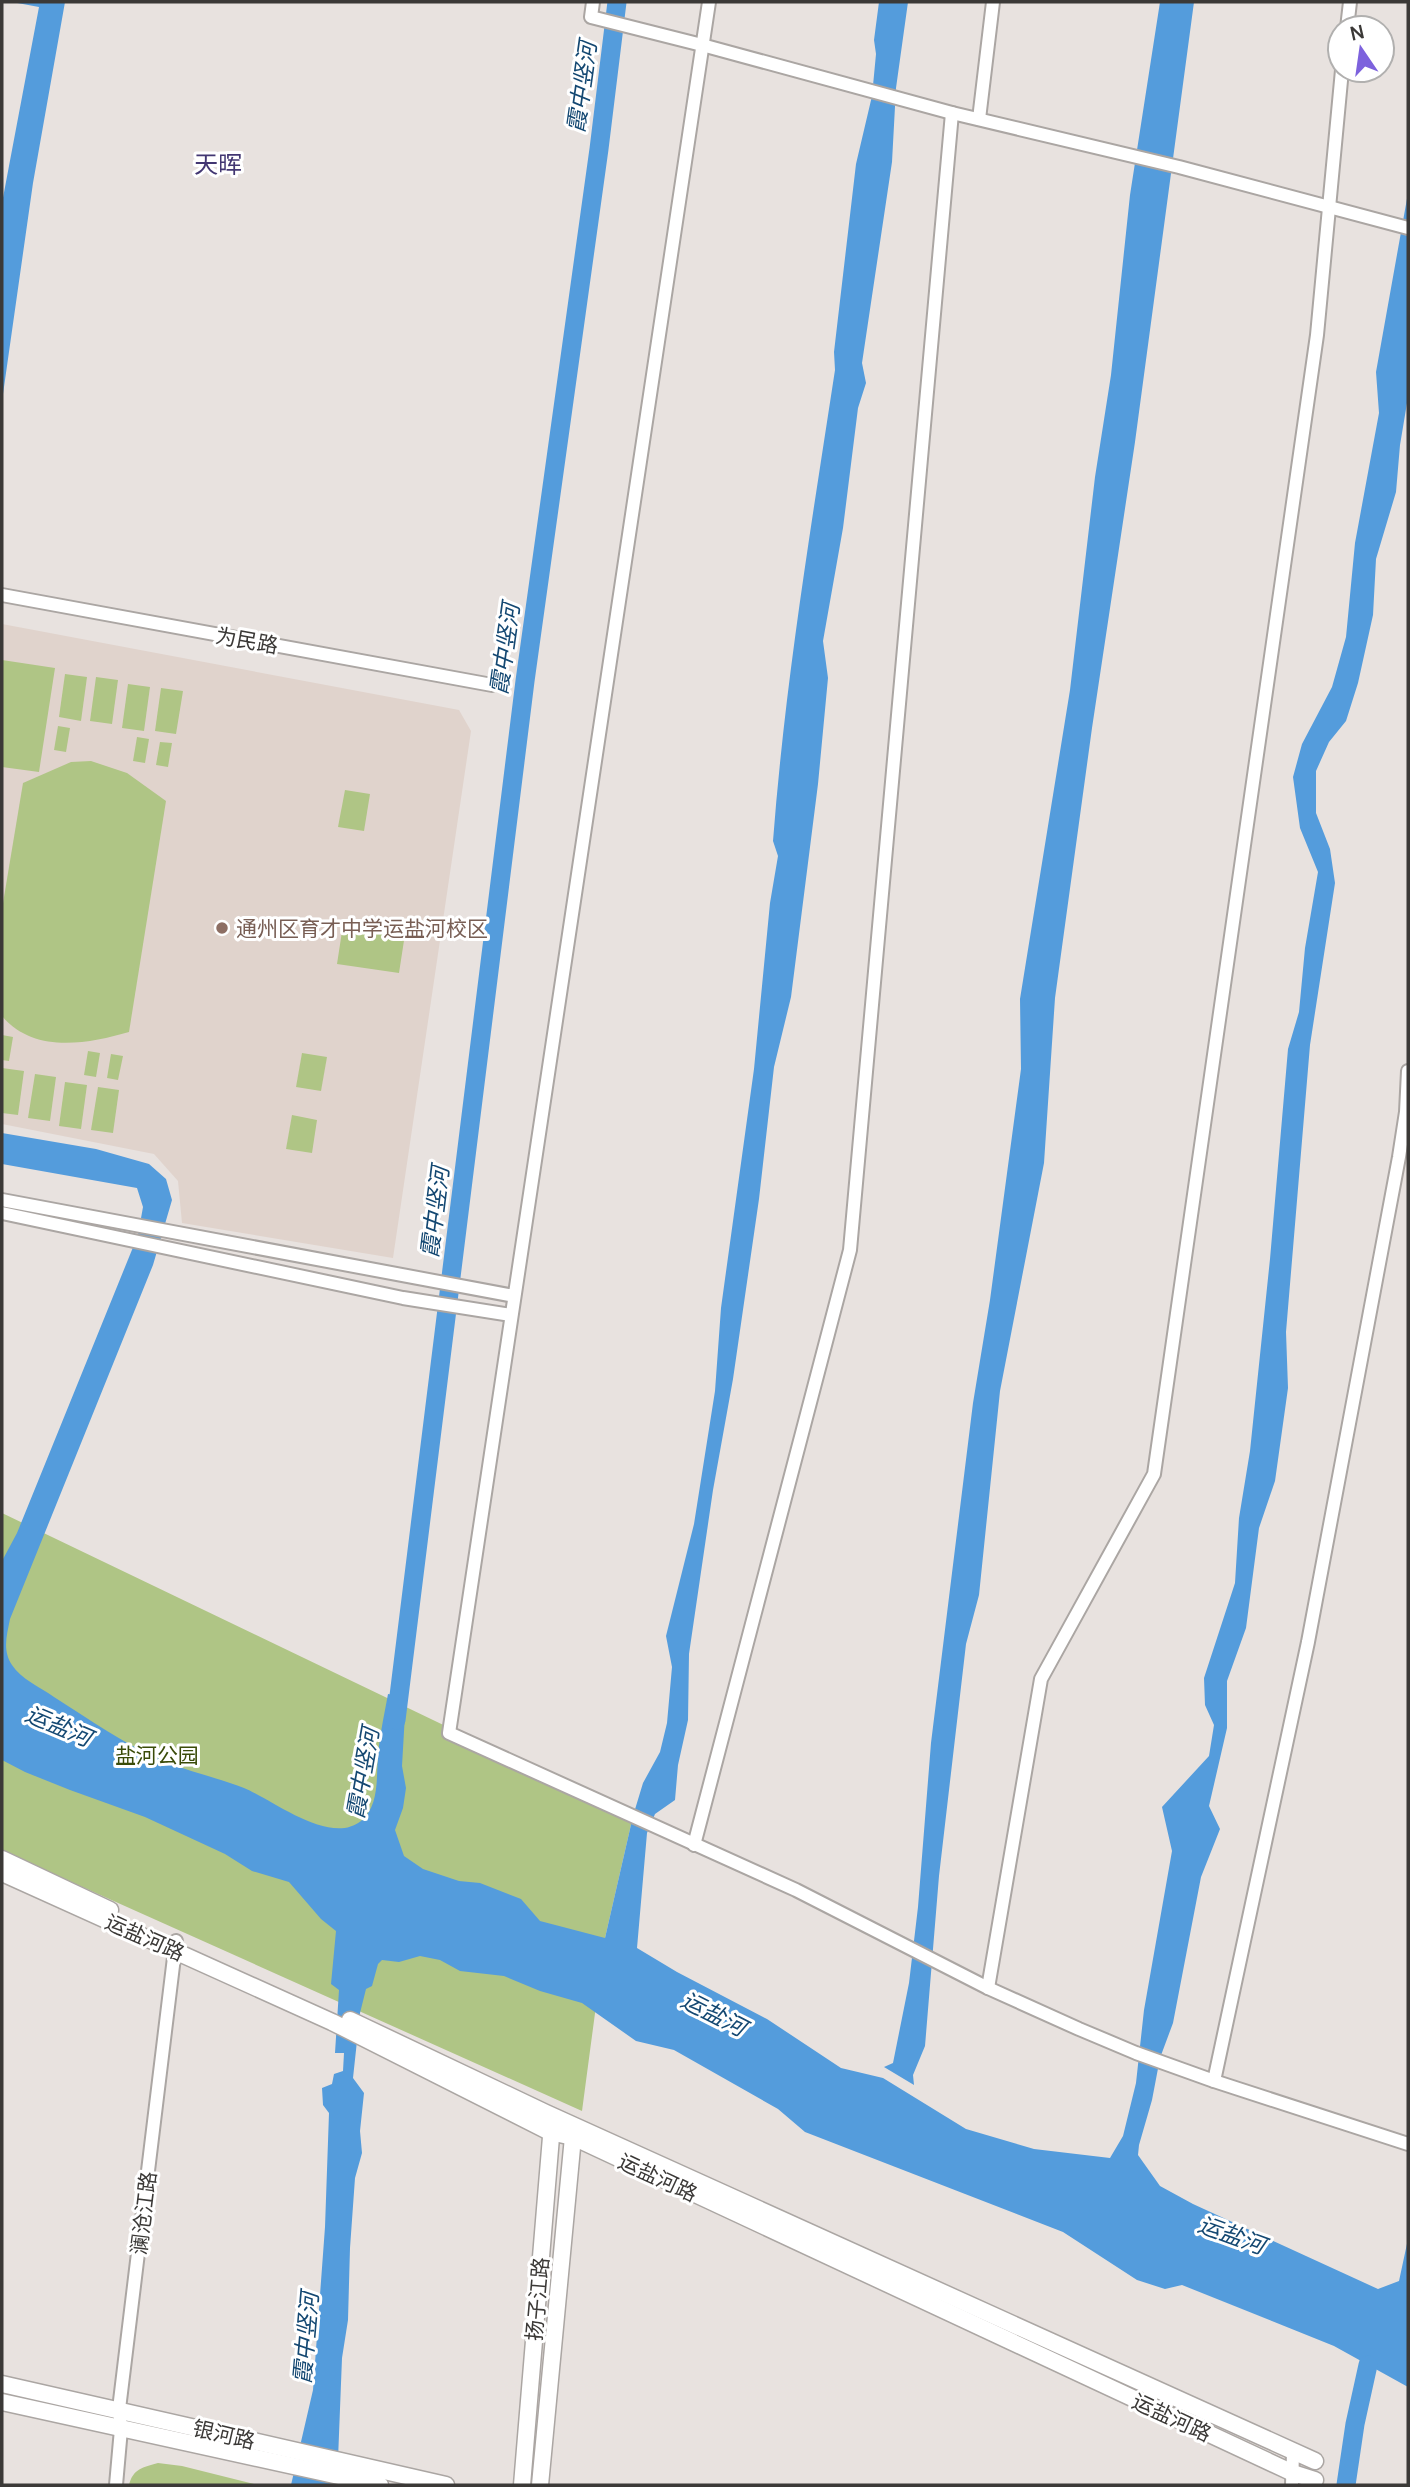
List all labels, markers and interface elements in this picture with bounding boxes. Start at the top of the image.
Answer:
north arrow [1326,14,1396,84]
text: N [1348,18,1367,47]
water label: 霞中竖河 [559,35,604,135]
district label: 天晖 [194,147,242,180]
water label: 霞中竖河 [482,597,527,697]
street label: 为民路 [214,621,280,659]
place label: 通州区育才中学运盐河校区 [236,914,488,942]
marker: 通州区育才中学运盐河校区 [214,920,230,936]
water label: 霞中竖河 [413,1160,456,1260]
water label: 运盐河 [21,1697,101,1755]
water label: 霞中竖河 [338,1721,386,1821]
park label: 盐河公园 [115,1741,199,1769]
street label: 运盐河路 [101,1907,189,1967]
water label: 运盐河 [676,1983,756,2045]
street label: 运盐河路 [614,2147,702,2207]
street label: 澜沧江路 [124,2170,162,2256]
water label: 运盐河 [1194,2207,1274,2262]
street label: 扬子江路 [519,2256,555,2342]
water label: 霞中竖河 [285,2287,325,2385]
street label: 运盐河路 [1128,2387,1216,2447]
street label: 银河路 [190,2413,258,2455]

